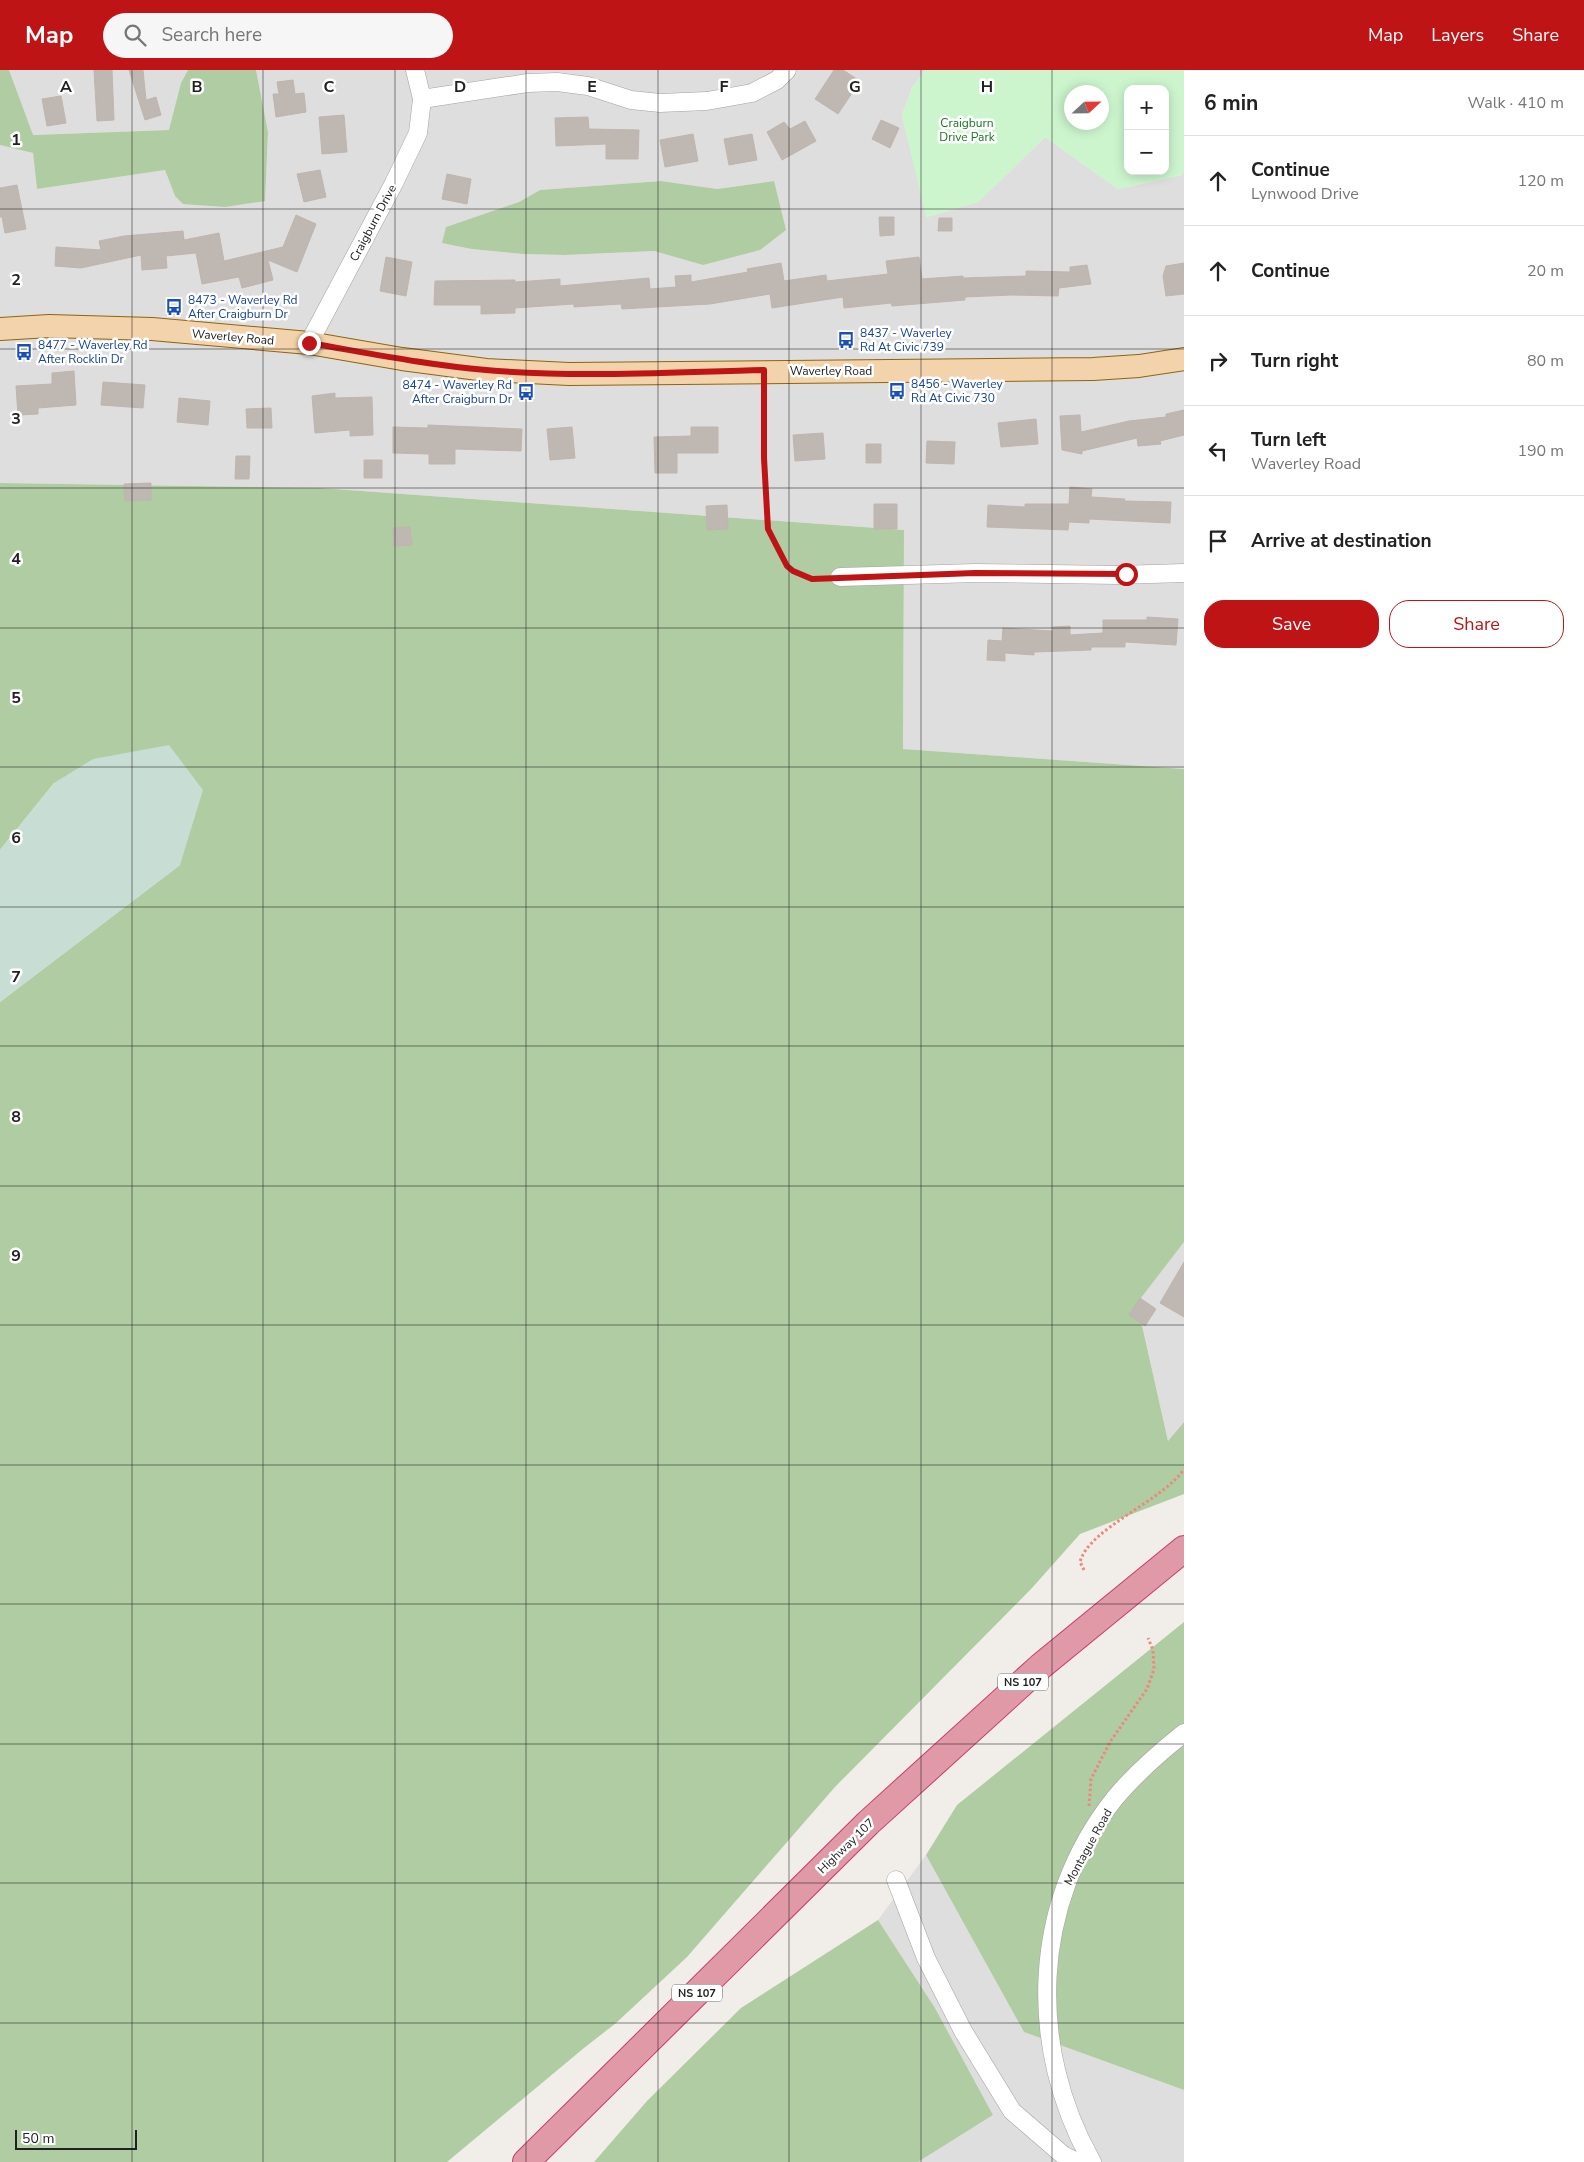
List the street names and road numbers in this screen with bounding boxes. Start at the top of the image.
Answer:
street label: Craigburn Drive [346,182,400,264]
street label: Waverley Road [191,325,275,349]
street label: Waverley Road [790,363,872,379]
road number: NS 107 [998,1674,1048,1690]
street label: Montague Road [1060,1806,1116,1888]
street label: Highway 107 [814,1815,878,1877]
road number: NS 107 [672,1985,722,2002]

